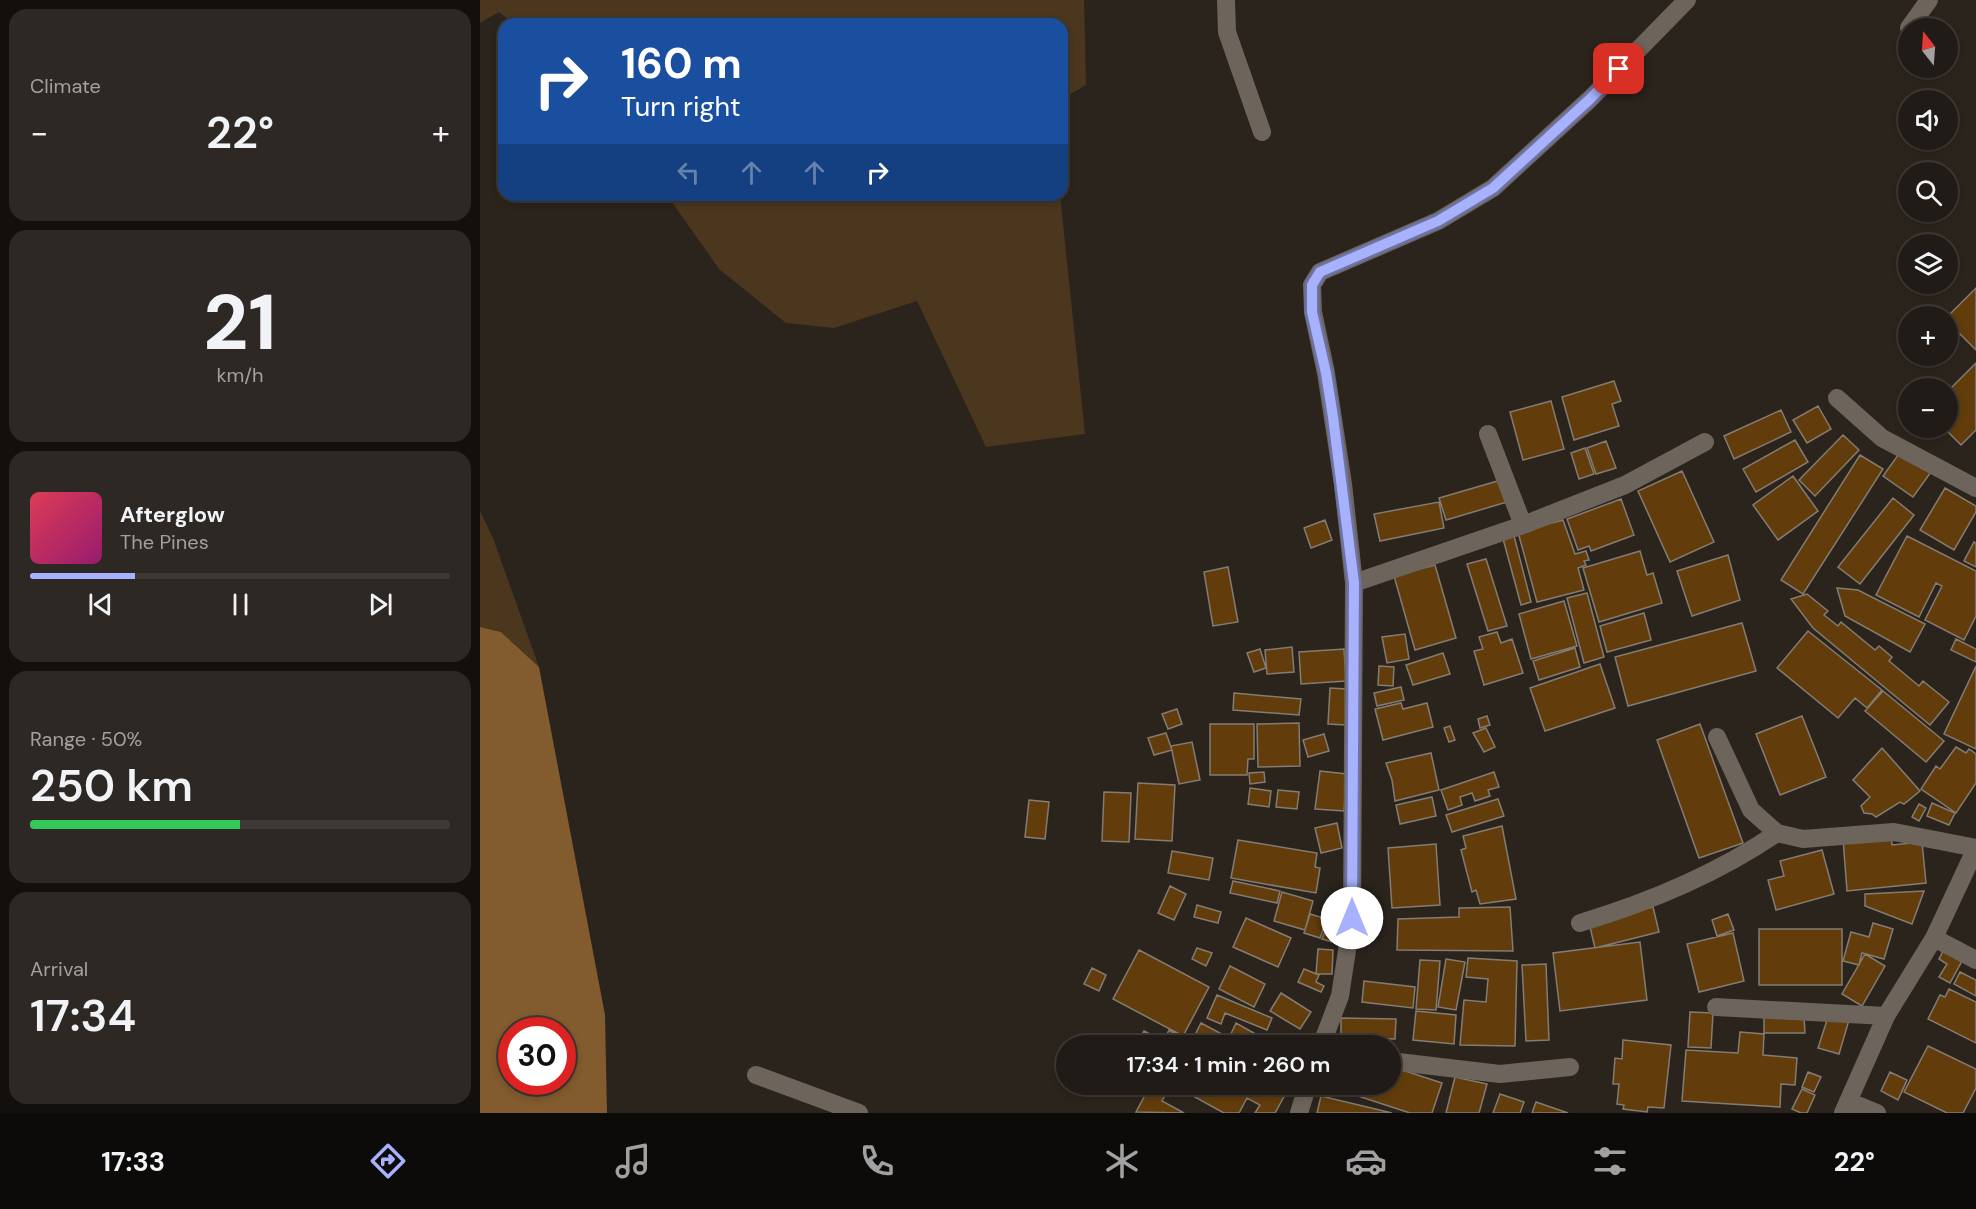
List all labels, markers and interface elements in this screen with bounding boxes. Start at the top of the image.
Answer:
north arrow [1898,18,1958,78]
map controls [1898,18,1958,438]
text: 160 m [621,36,742,91]
icon: right [522,42,600,120]
pin [1593,43,1644,94]
icon: arrive [1602,52,1635,85]
text: Climate [30,73,101,99]
text: Turn right [621,89,741,124]
button: sound [1898,90,1958,150]
text: 22° [206,103,274,162]
text: − [30,111,48,154]
text: + [432,111,450,154]
icon: left [672,156,705,189]
icon: ahead [735,156,768,189]
icon: ahead [798,156,831,189]
icon: right [861,156,894,189]
button: search [1898,162,1958,222]
button: layers [1898,234,1958,294]
text: 21 [203,272,277,373]
button: + [1898,306,1958,366]
text: km/h [216,362,264,388]
button: − [1898,378,1958,438]
text: Afterglow [120,500,225,529]
text: The Pines [120,529,209,555]
icon: previous [84,588,117,621]
icon: pause [224,588,257,621]
icon: next [364,588,397,621]
text: Range · 50% [30,726,142,752]
text: 250 km [30,756,193,815]
position arrow [1320,886,1384,950]
text: Arrival [30,956,88,982]
text: 17:34 [30,986,136,1045]
speed limit sign: 30 [498,1017,576,1095]
text: 17:34 · 1 min · 260 m [1127,1050,1331,1079]
icon: directions [367,1140,409,1182]
icon: music [612,1140,654,1182]
icon: phone [856,1140,898,1182]
icon: climate [1101,1140,1143,1182]
icon: car [1345,1140,1387,1182]
icon: filters [1589,1140,1631,1182]
text: 17:33 [101,1144,165,1179]
text: 22° [1834,1144,1875,1179]

